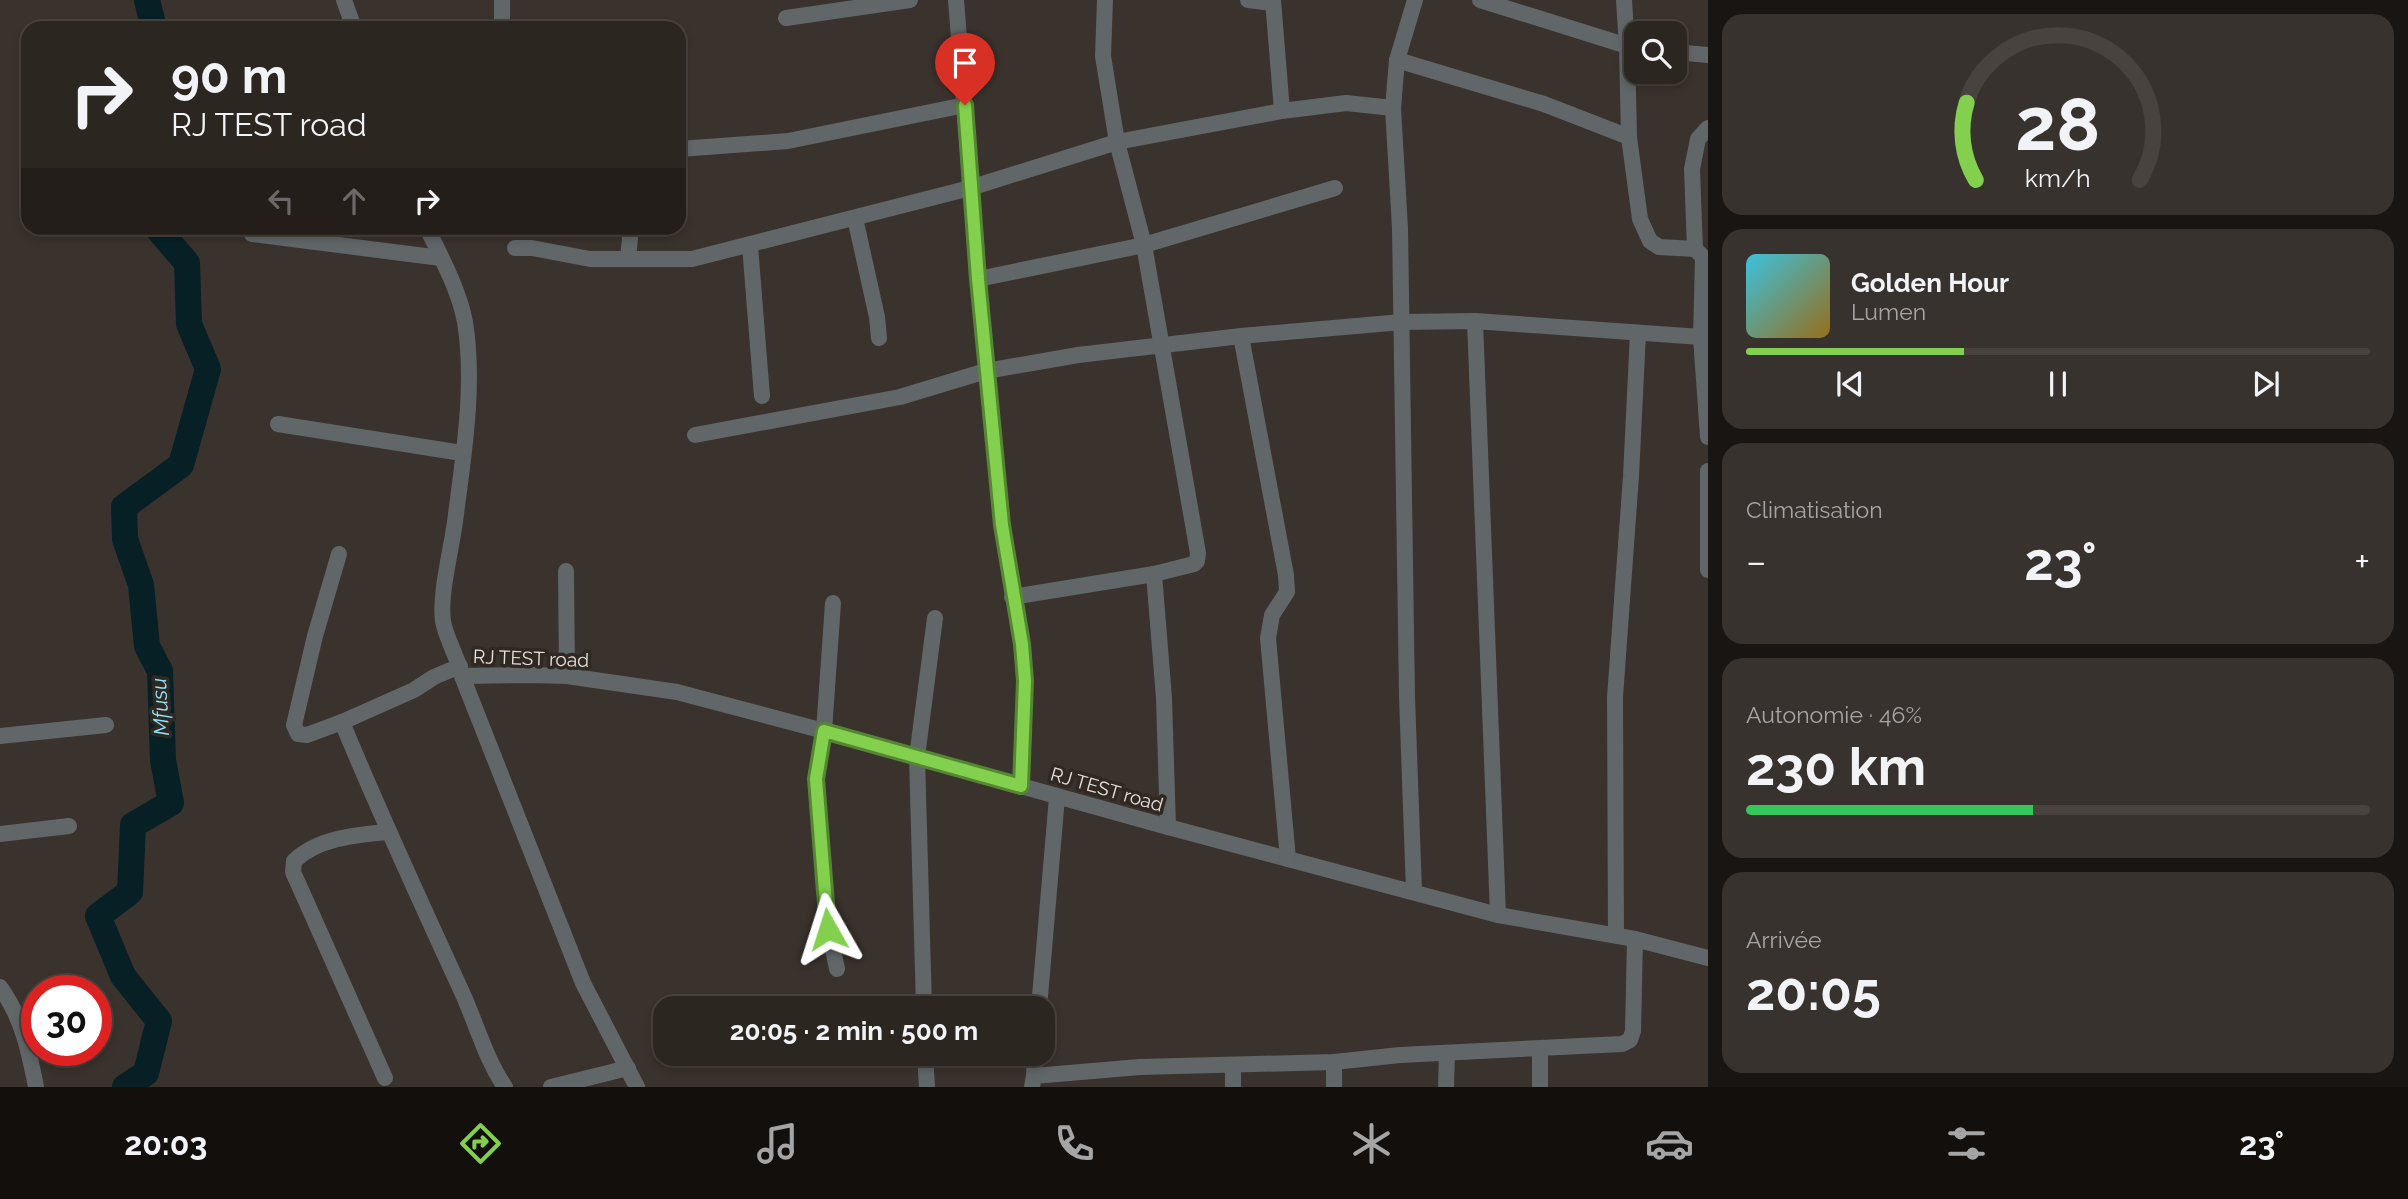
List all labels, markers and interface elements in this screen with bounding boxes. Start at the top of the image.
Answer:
map controls [1624,21,1687,84]
button: search [1624,21,1687,84]
pin [935,33,995,105]
icon: arrive [946,44,984,82]
text: 90 m [171,47,287,104]
icon: right [56,49,147,140]
text: 28 [2015,83,2101,168]
text: RJ TEST road [171,106,367,143]
text: km/h [2025,163,2091,193]
icon: left [262,182,300,220]
icon: ahead [335,182,373,220]
icon: right [408,182,446,220]
text: Golden Hour [1851,268,2009,298]
text: Lumen [1851,298,1926,325]
icon: previous [1831,365,1869,403]
icon: pause [2039,365,2077,403]
icon: next [2247,365,2285,403]
text: Climatisation [1746,496,1883,523]
text: 23° [2024,531,2097,592]
text: − [1746,539,1766,584]
text: + [2354,539,2370,584]
street label: RJ TEST road [473,645,589,671]
water label: Mfusu [146,677,174,737]
text: Autonomie · 46% [1746,701,1922,728]
text: 230 km [1746,736,1926,797]
street label: RJ TEST road [1048,762,1166,816]
position arrow [791,892,865,966]
text: Arrivée [1746,926,1822,953]
text: 20:05 [1746,961,1881,1022]
speed limit sign: 30 [21,975,112,1066]
text: 20:05 · 2 min · 500 m [730,1016,978,1046]
icon: directions [456,1119,505,1168]
icon: music [753,1119,802,1168]
icon: phone [1050,1119,1099,1168]
icon: climate [1347,1119,1396,1168]
icon: car [1645,1119,1694,1168]
icon: filters [1942,1119,1991,1168]
text: 20:03 [124,1125,207,1162]
text: 23° [2239,1125,2284,1162]

